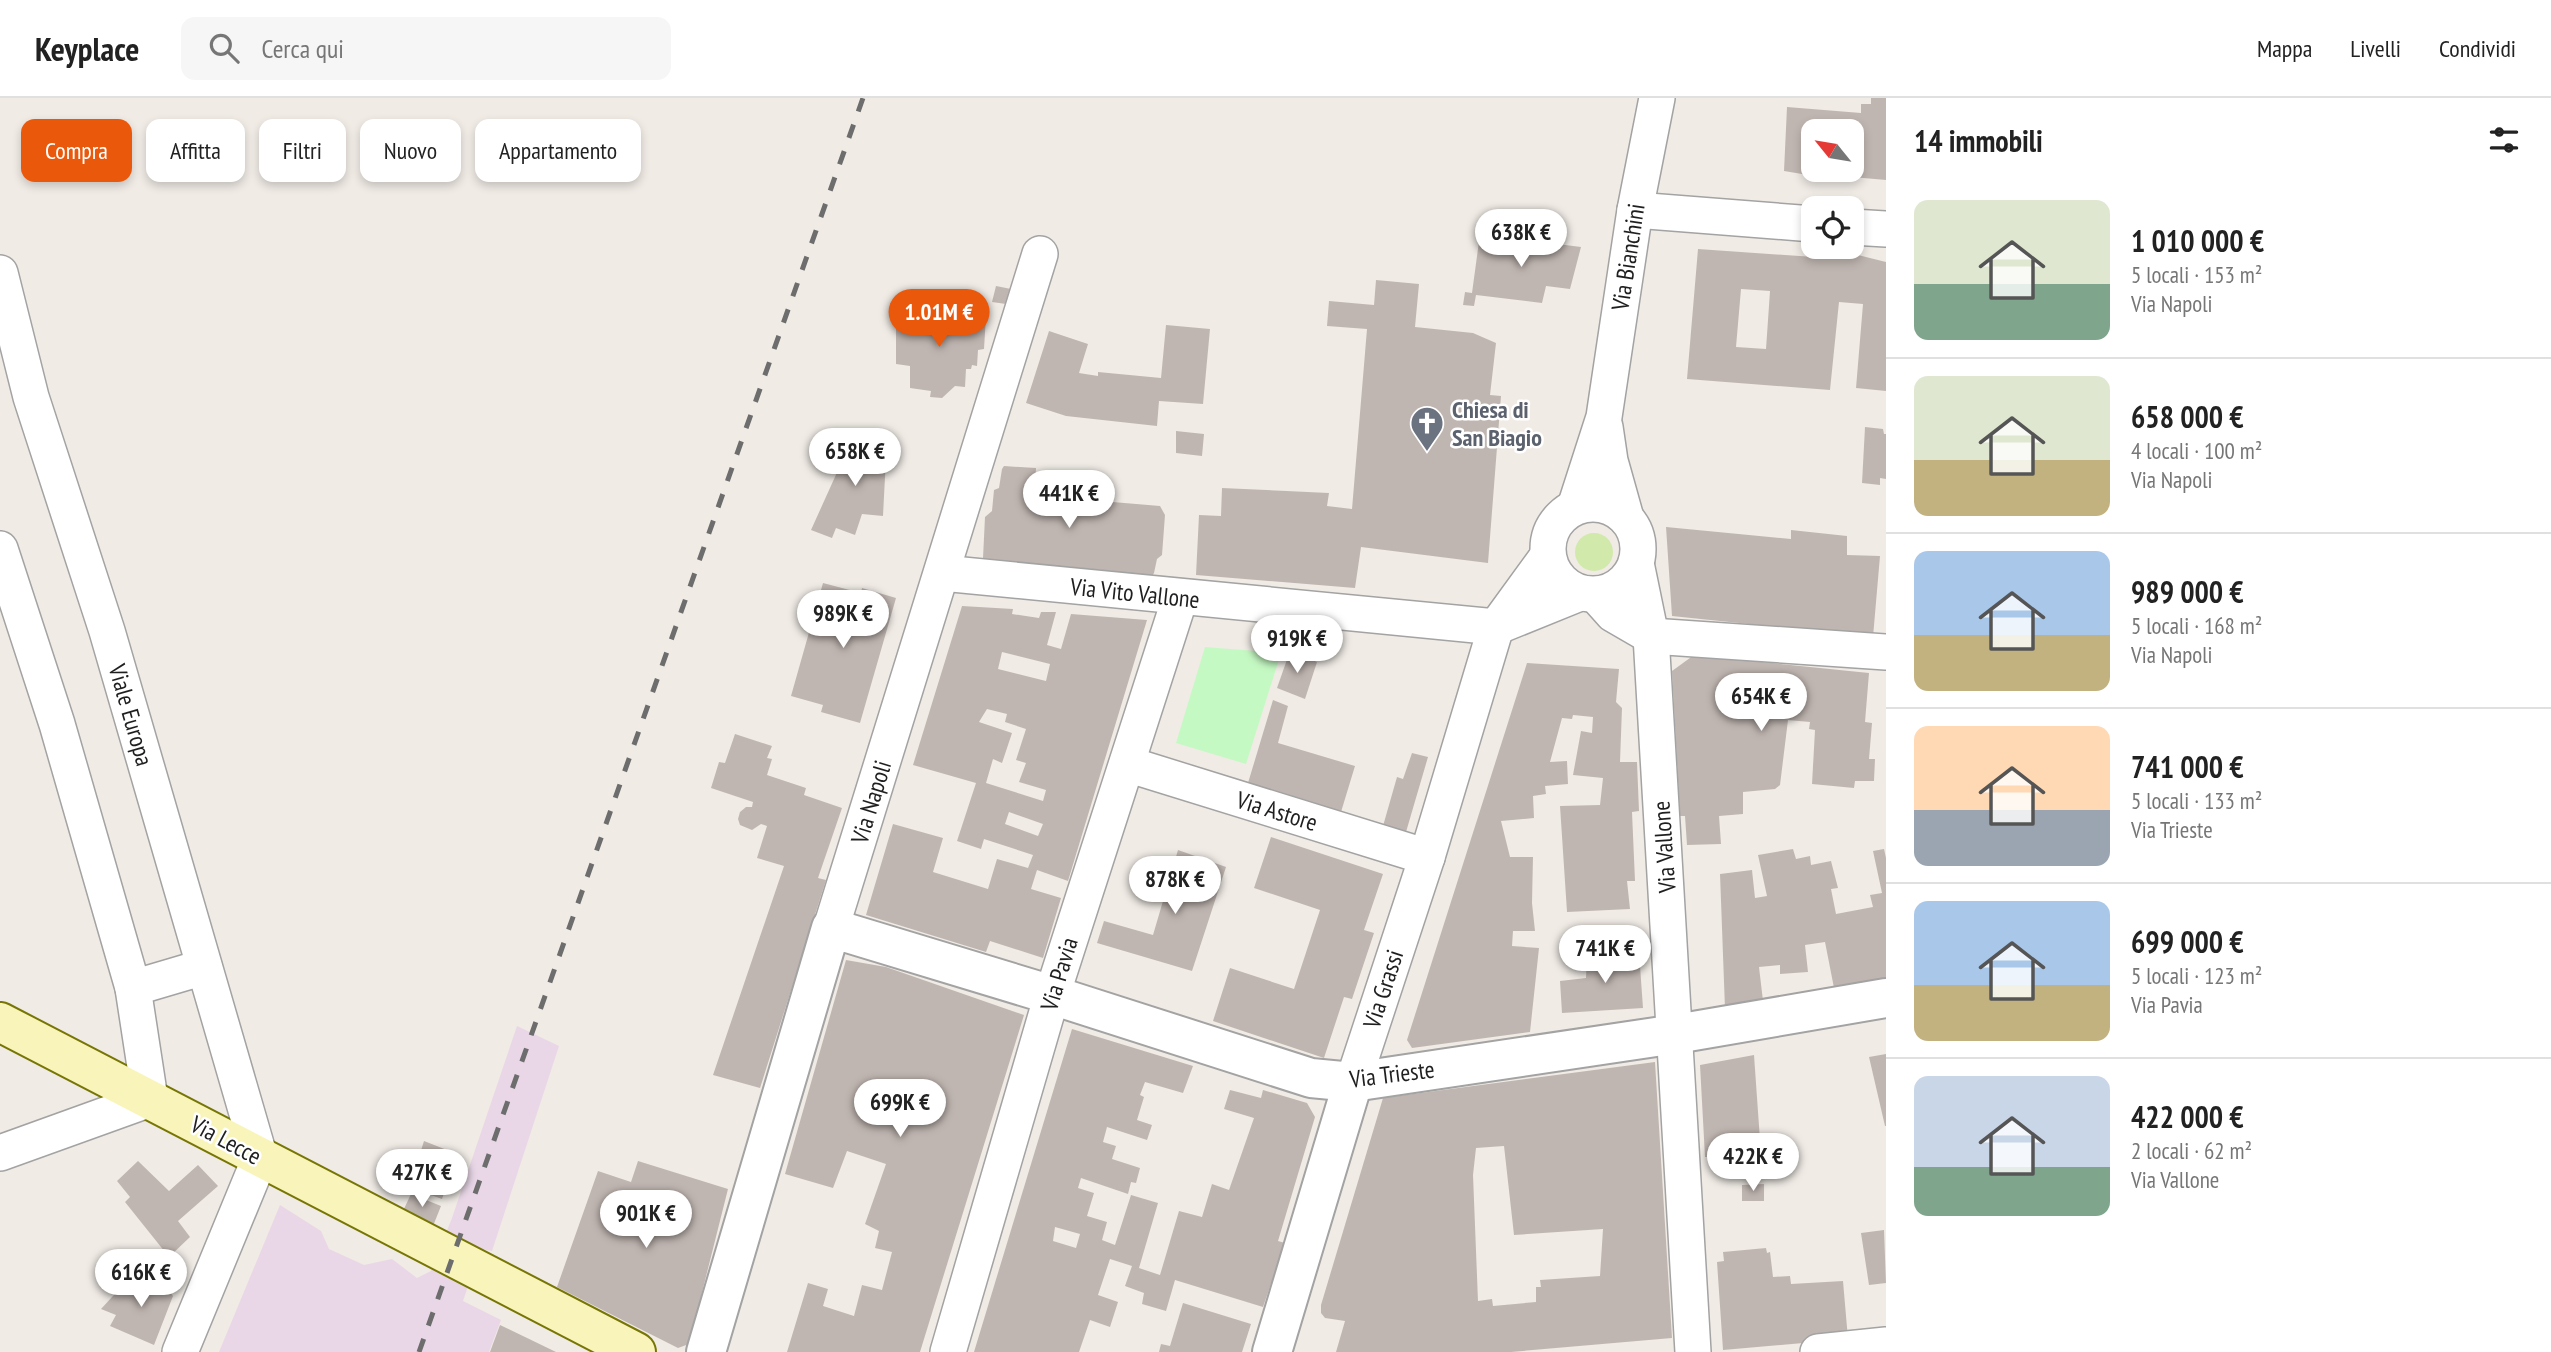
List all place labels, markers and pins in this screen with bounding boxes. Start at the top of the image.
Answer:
pin: 638K € [1464,209,1578,269]
pin: 1.01M € [874,289,1004,349]
place label: Chiesa di San Biagio [1452,394,1542,453]
church icon: Chiesa di San Biagio [1408,404,1446,453]
pin: 658K € [798,428,912,488]
pin: 441K € [1012,470,1126,530]
pin: 989K € [786,590,900,650]
pin: 919K € [1240,616,1354,675]
pin: 654K € [1704,674,1818,733]
pin: 878K € [1118,856,1232,916]
pin: 741K € [1548,926,1662,985]
pin: 699K € [843,1080,957,1139]
pin: 422K € [1696,1134,1810,1193]
pin: 427K € [365,1150,479,1209]
pin: 901K € [589,1190,703,1250]
pin: 616K € [84,1250,198,1309]

